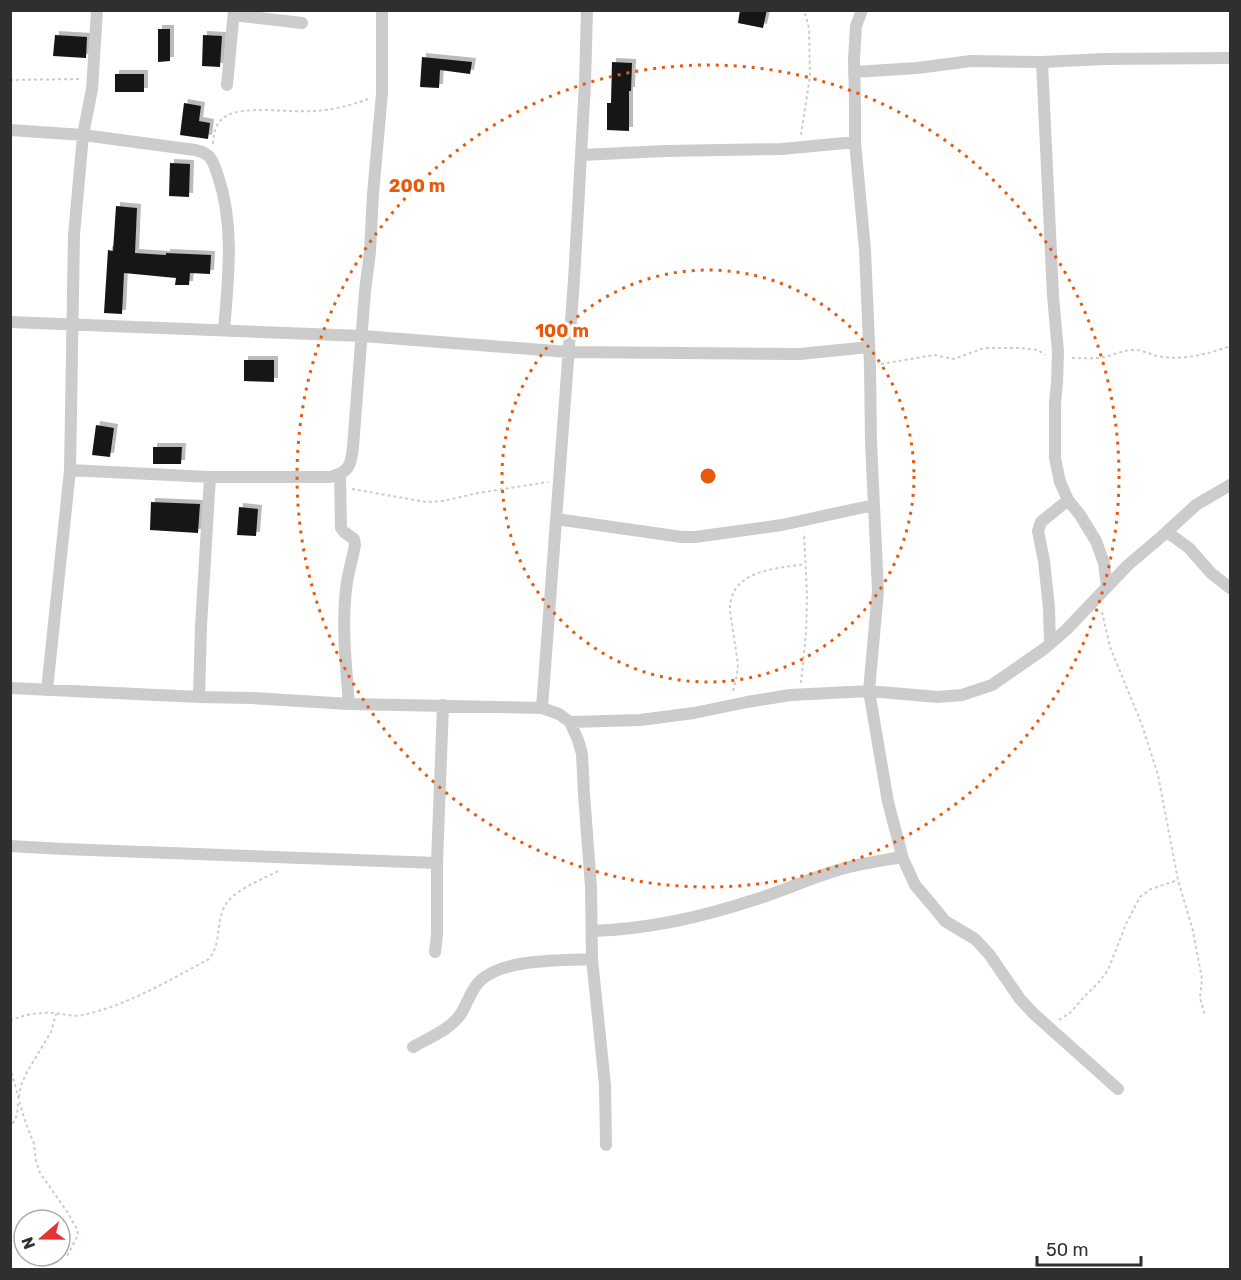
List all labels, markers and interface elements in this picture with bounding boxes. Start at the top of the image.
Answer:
text: 200 m [389,175,445,197]
text: 100 m [535,320,589,342]
centre of rings [698,466,718,486]
north arrow [12,1208,72,1268]
scale bar [1037,1229,1140,1267]
text: N [17,1234,39,1252]
text: 50 m [1046,1239,1089,1261]

